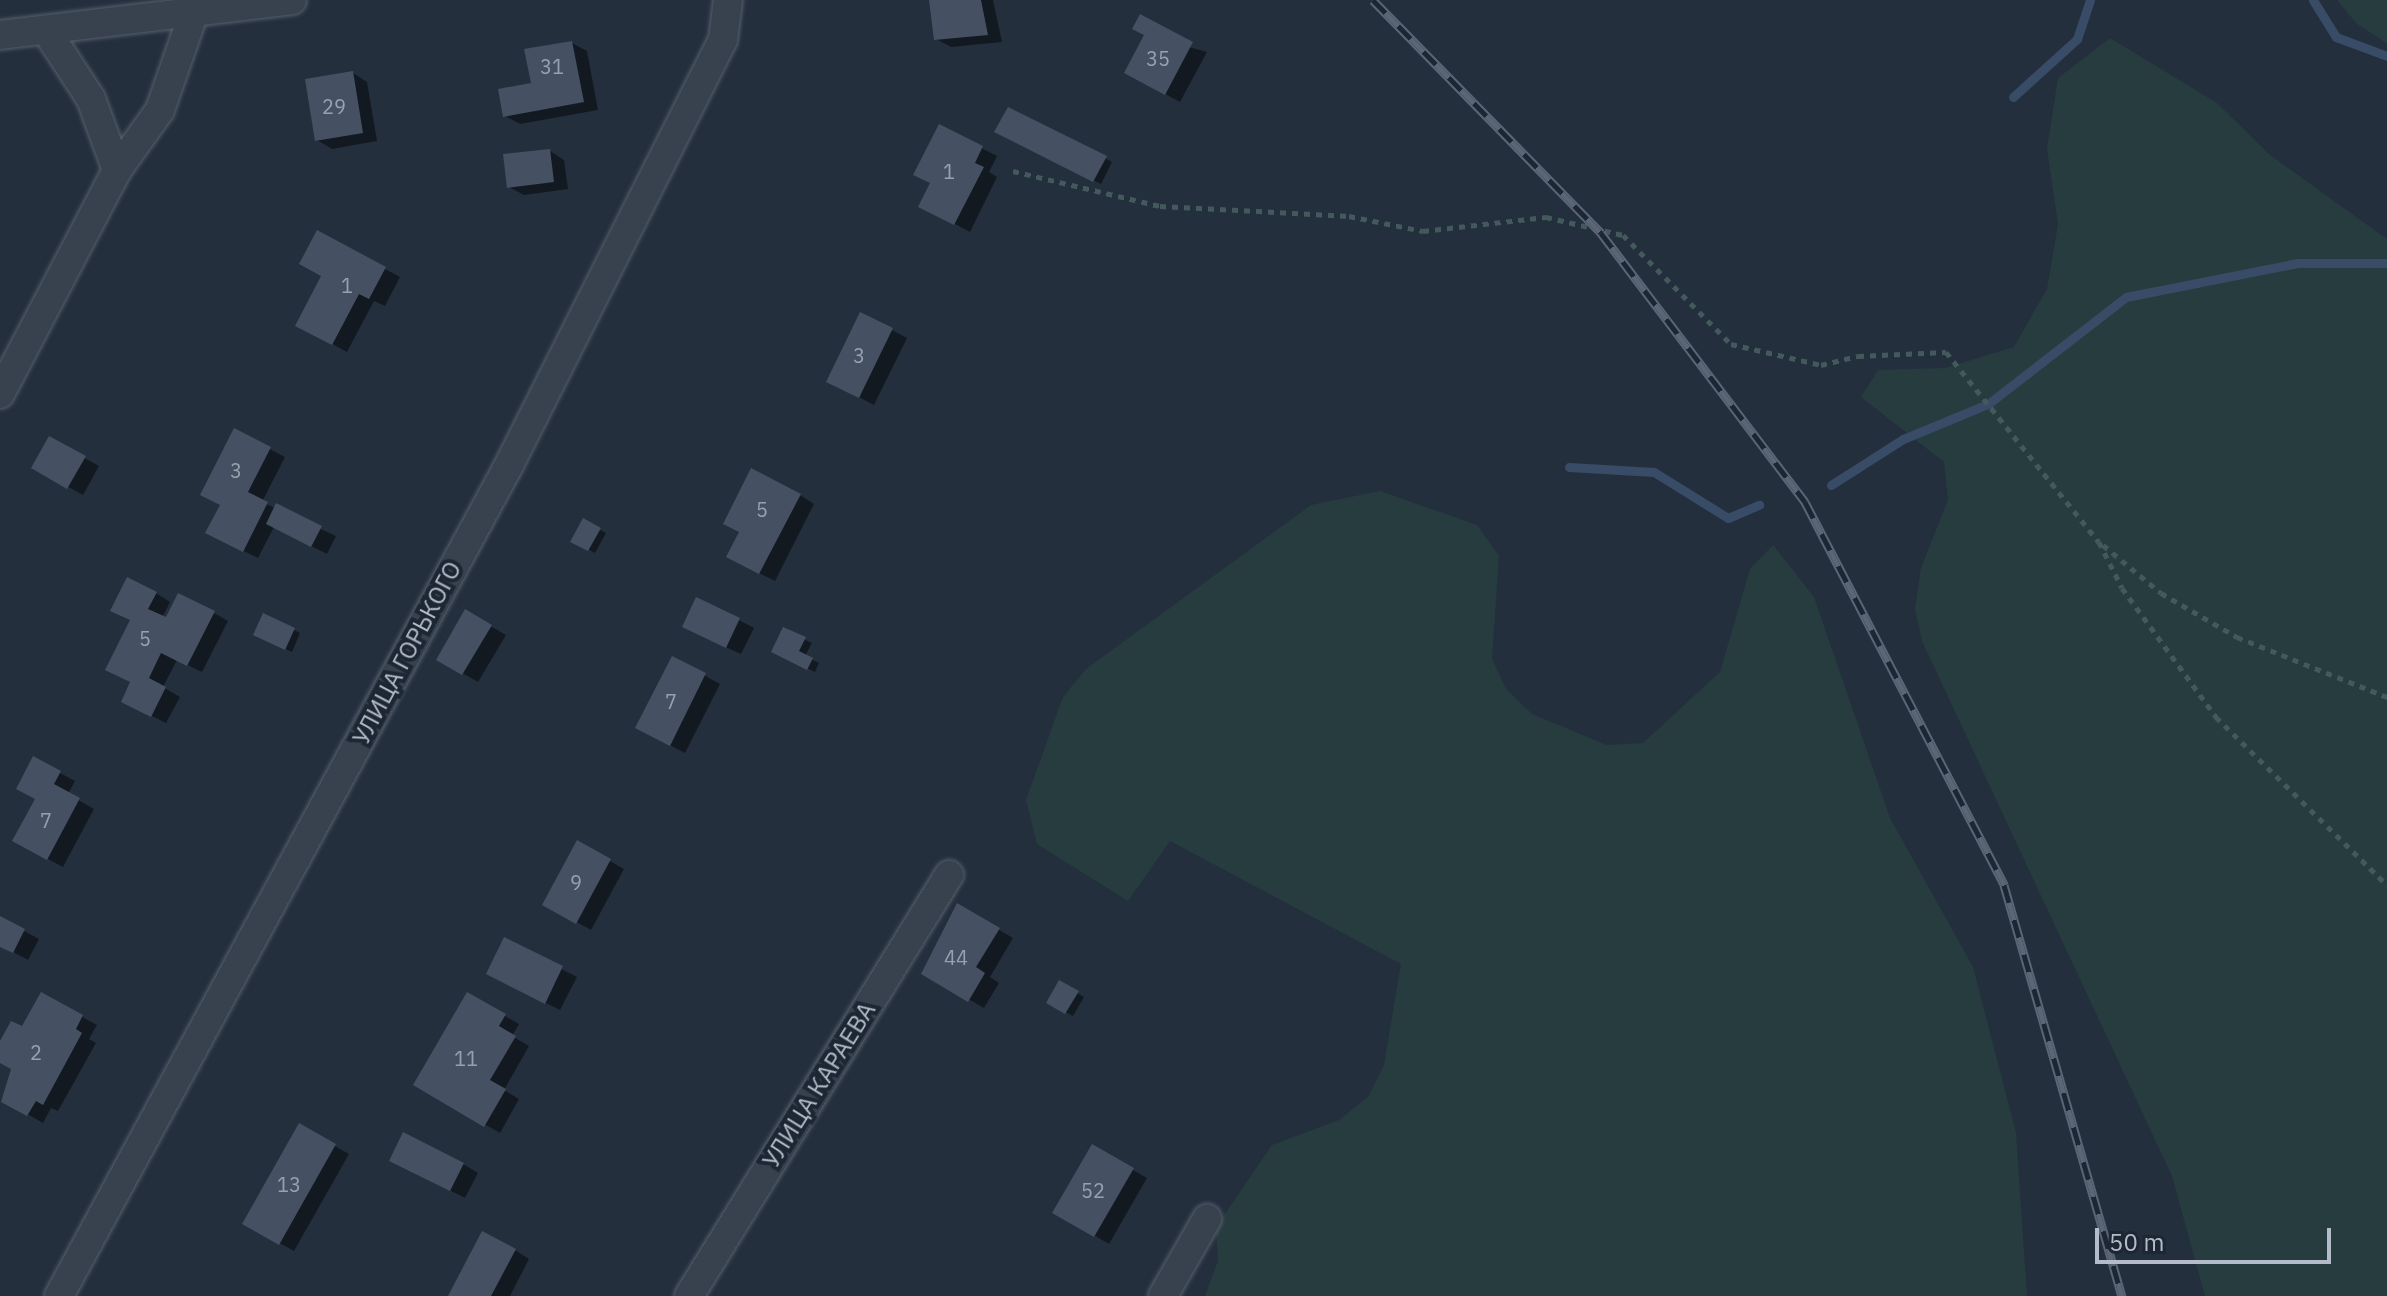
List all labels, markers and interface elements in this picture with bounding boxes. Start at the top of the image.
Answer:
house number: 35 [1146,46,1170,70]
house number: 31 [540,54,564,78]
house number: 29 [322,94,346,118]
house number: 1 [943,159,955,183]
house number: 1 [341,273,353,297]
house number: 3 [853,343,865,367]
house number: 3 [230,458,242,482]
house number: 5 [756,497,768,521]
street label: УЛИЦА ГОРЬКОГО [347,556,467,750]
house number: 5 [139,626,151,650]
house number: 7 [665,689,677,713]
house number: 7 [40,808,52,832]
house number: 9 [570,870,582,894]
house number: 44 [944,945,968,969]
street label: УЛИЦА КАРАЕВА [756,997,882,1173]
house number: 2 [30,1040,42,1064]
house number: 11 [454,1046,478,1070]
house number: 13 [277,1172,301,1196]
house number: 52 [1081,1178,1105,1202]
scale bar [2099,1212,2335,1262]
text: 50 m [2109,1226,2164,1258]

